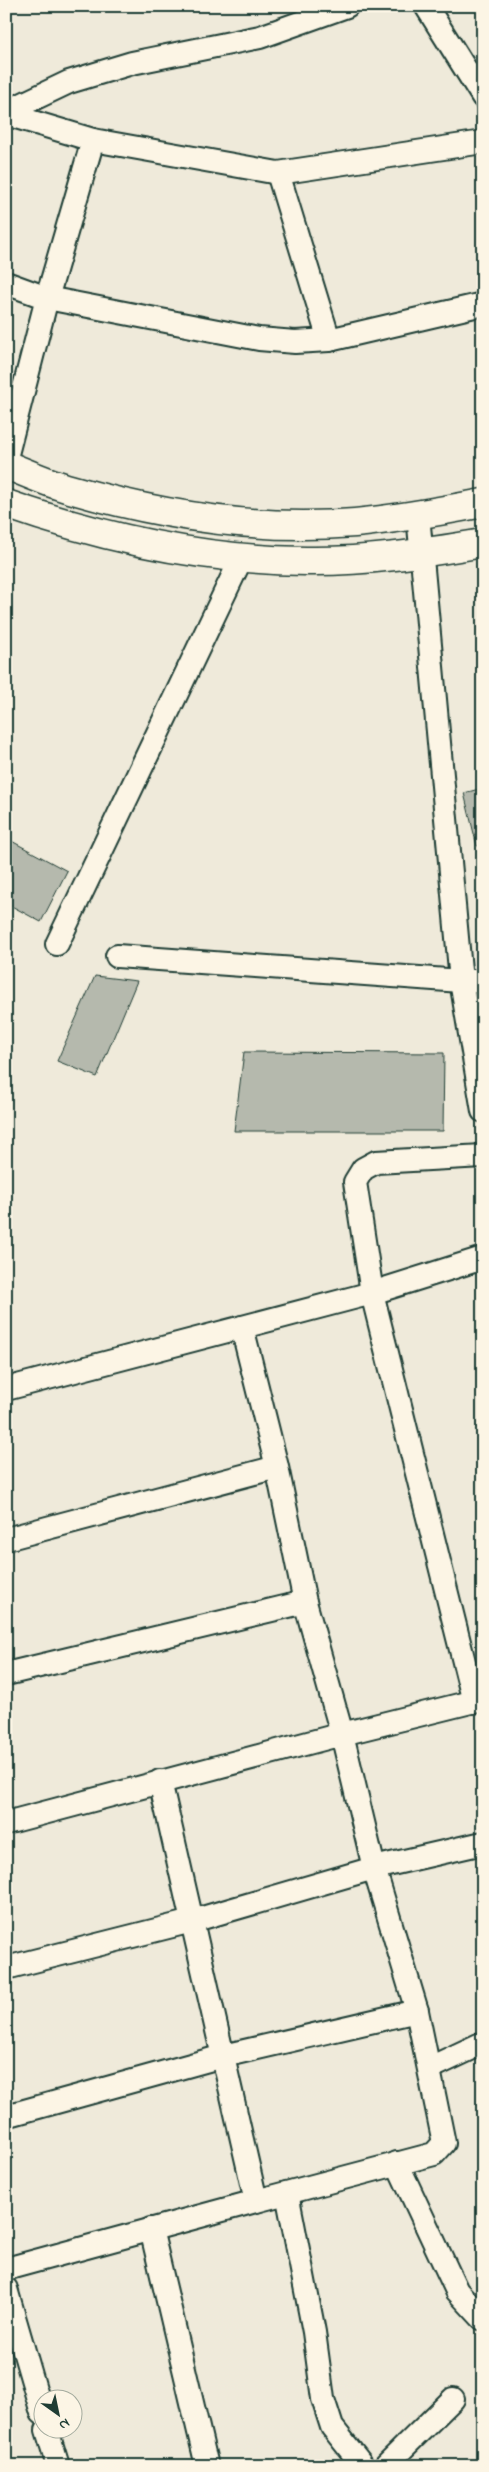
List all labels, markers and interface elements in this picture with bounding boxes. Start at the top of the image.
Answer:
north arrow [32,2390,82,2440]
text: N [55,2412,74,2435]

